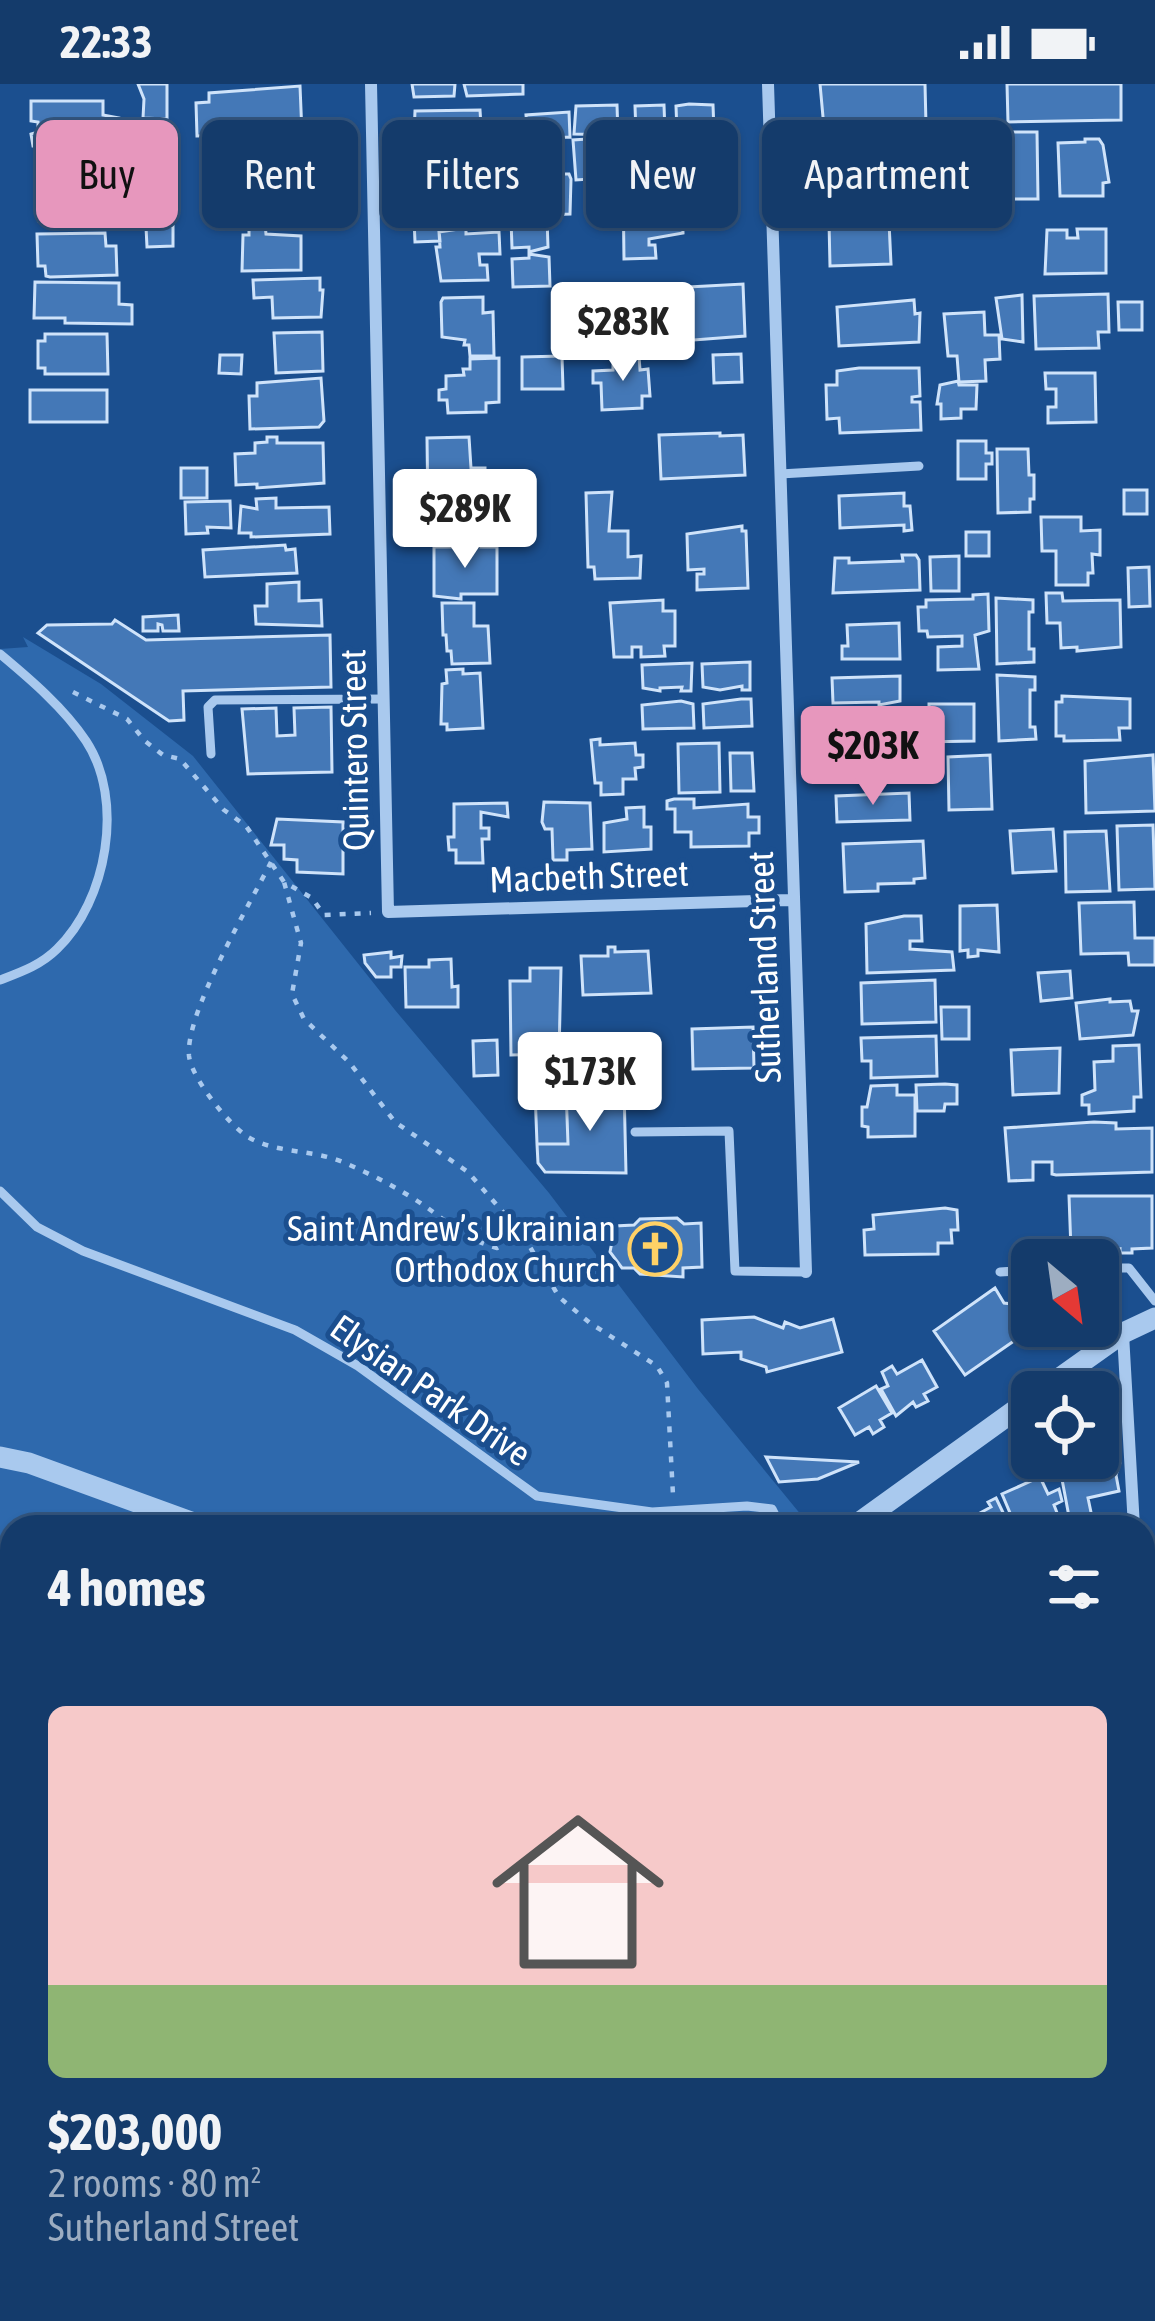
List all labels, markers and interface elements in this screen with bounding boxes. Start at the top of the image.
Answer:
text: 22:33 [60,16,153,68]
chip: Buy [36,120,178,228]
chip: Rent [202,120,358,228]
chip: Filters [382,120,562,228]
chip: New [586,120,738,228]
chip: Apartment [762,120,1012,228]
pin: $283K [539,282,707,384]
text: $283K [578,299,668,343]
pin: $289K [381,469,549,571]
text: $289K [420,486,510,530]
street label: Quintero Street [331,649,377,851]
pin: $203K [789,706,957,808]
text: $203K [828,723,918,767]
street label: Sutherland Street [739,850,789,1084]
street label: Macbeth Street [489,852,689,900]
pin: $173K [506,1032,674,1134]
text: $173K [545,1049,635,1093]
place label: Saint Andrew’s Ukrainian Orthodox Church [287,1207,616,1290]
church icon: Saint Andrew’s Ukrainian Orthodox Church [627,1221,683,1277]
north arrow [1011,1239,1119,1347]
map controls [1011,1239,1119,1479]
street label: Elysian Park Drive [323,1306,539,1474]
button: locate [1011,1371,1119,1479]
icon: filters [1041,1554,1107,1620]
text: 4 homes [48,1558,206,1617]
icon: home [470,1784,686,2000]
text: $203,000 [48,2102,222,2161]
text: 2 rooms · 80 m² [48,2161,262,2205]
text: Sutherland Street [48,2205,299,2249]

